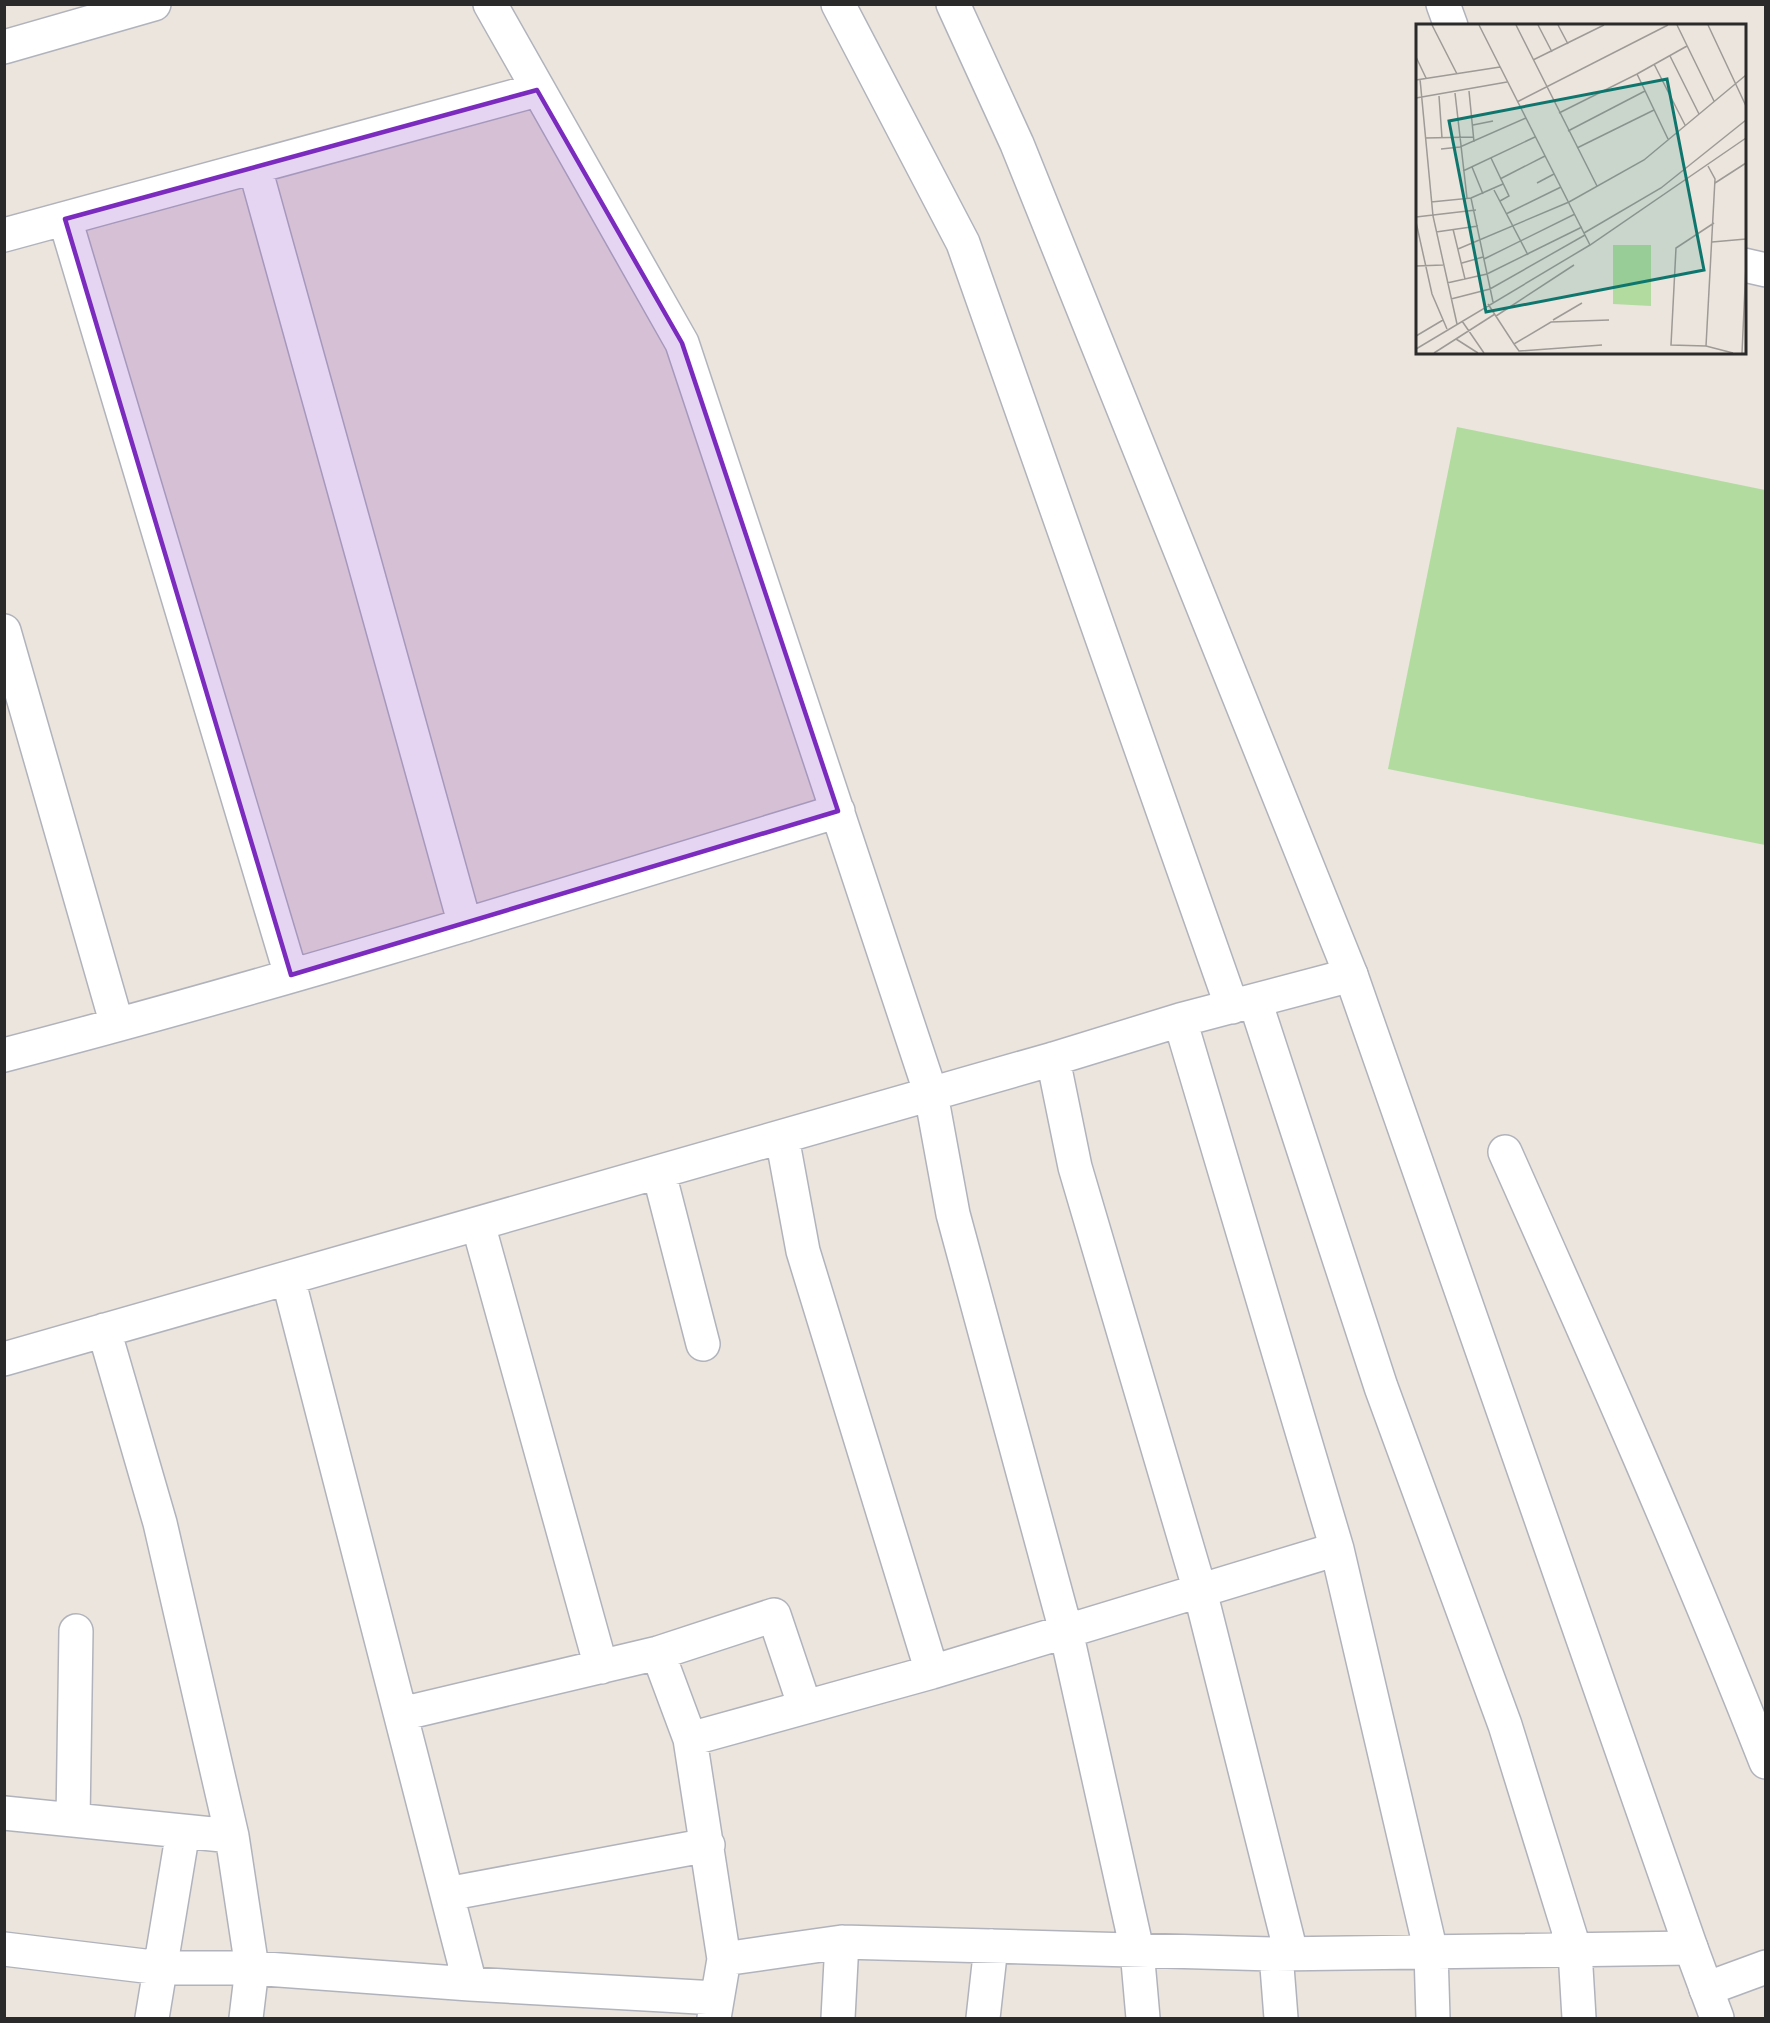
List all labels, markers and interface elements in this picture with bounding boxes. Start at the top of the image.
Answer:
inset map [1416,24,1746,354]

